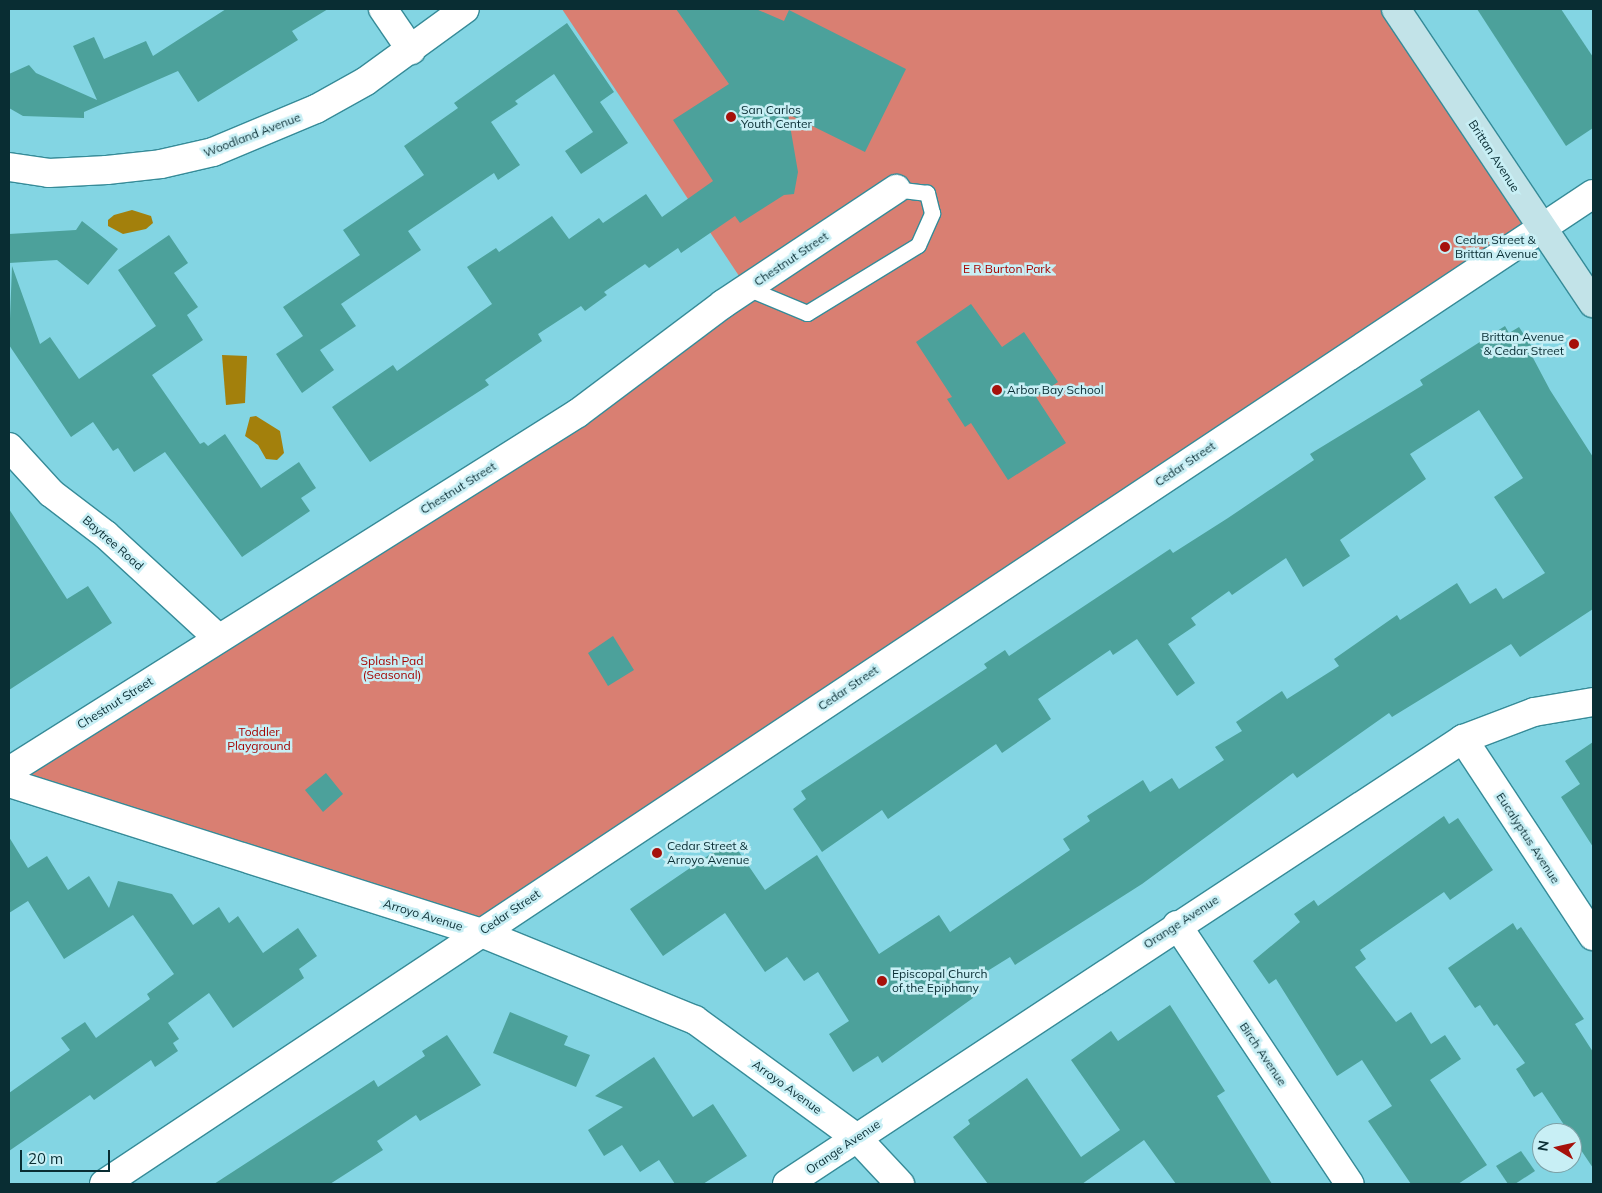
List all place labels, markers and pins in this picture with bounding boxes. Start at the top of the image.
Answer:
place label: San Carlos Youth Center [741,103,812,131]
marker: San Carlos Youth Center [725,111,737,123]
place label: Cedar Street & Brittan Avenue [1455,233,1538,261]
marker: Cedar Street & Brittan Avenue [1439,241,1451,253]
place label: Brittan Avenue & Cedar Street [1481,330,1564,358]
marker: Brittan Avenue & Cedar Street [1568,338,1580,350]
place label: Arbor Bay School [1007,383,1104,397]
marker: Arbor Bay School [991,384,1003,396]
place label: Cedar Street & Arroyo Avenue [667,839,749,867]
marker: Cedar Street & Arroyo Avenue [651,847,663,859]
place label: Episcopal Church of the Epiphany [892,967,988,995]
marker: Episcopal Church of the Epiphany [876,975,888,987]

